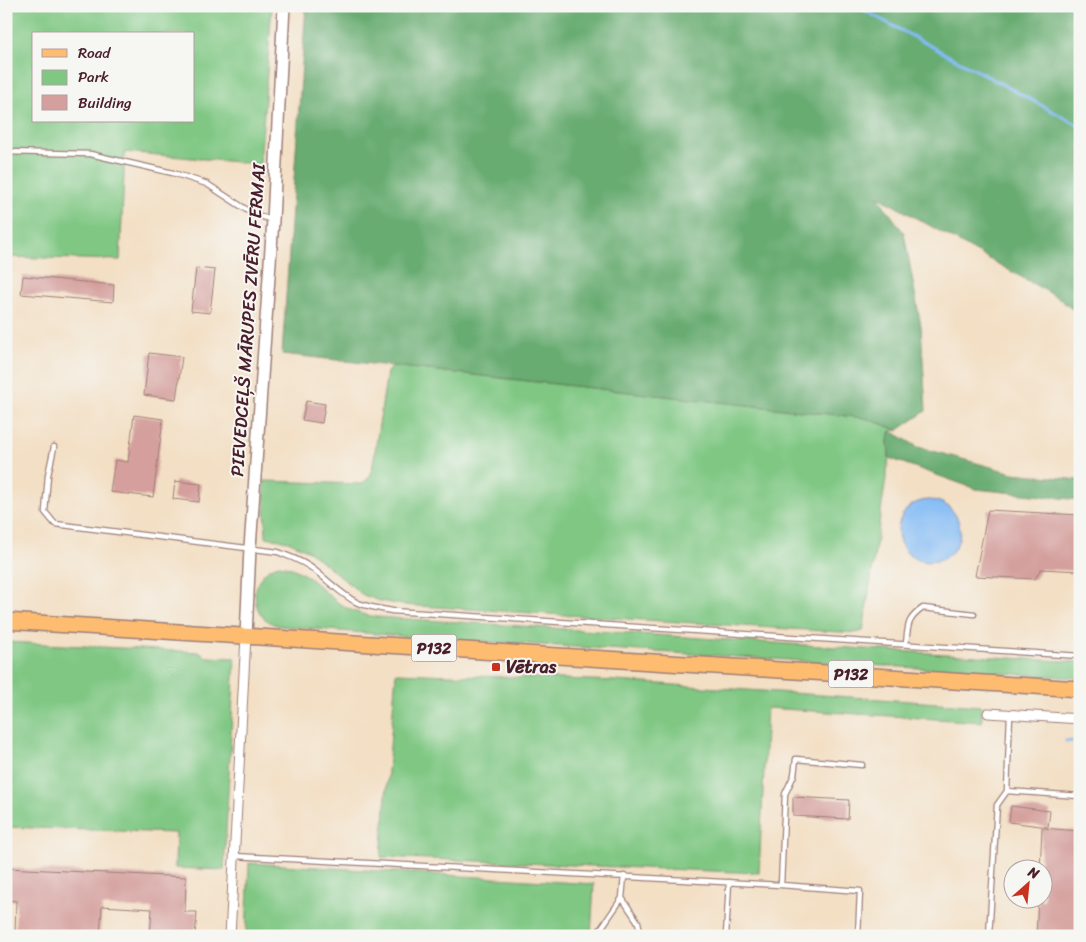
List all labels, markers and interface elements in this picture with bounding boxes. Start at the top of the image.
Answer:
legend [32,32,195,122]
text: Road [78,40,111,66]
text: Park [78,64,109,90]
text: Building [78,90,132,116]
street label: PIEVEDCEĻŠ MĀRUPES ZVĒRU FERMAI [221,160,275,478]
road number: P132 [412,634,456,661]
place label: Vētras [506,651,557,683]
marker: Vētras [490,661,502,673]
road number: P132 [828,661,874,688]
text: N [1023,859,1044,886]
north arrow [1004,860,1054,910]

